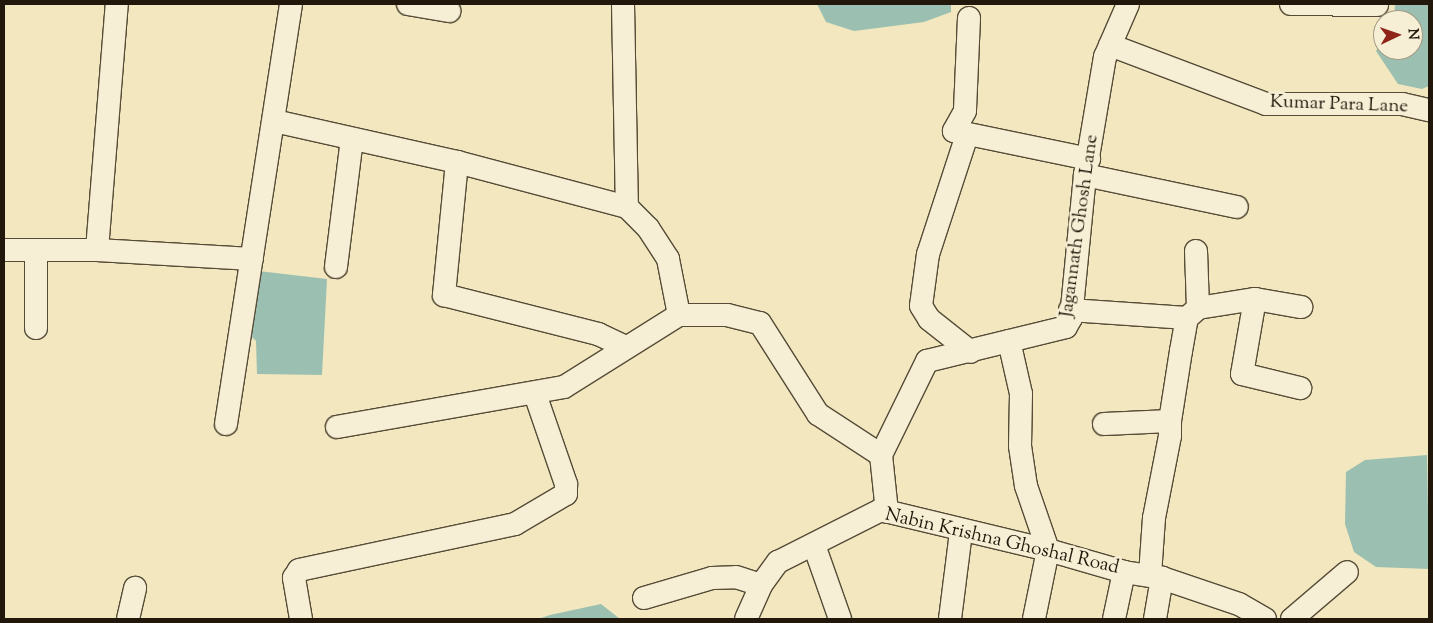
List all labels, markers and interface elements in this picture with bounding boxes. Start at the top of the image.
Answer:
north arrow [1373,10,1423,60]
text: N [1402,28,1422,40]
street label: Kumar Para Lane [1269,91,1409,119]
street label: Jagannath Ghosh Lane [1056,133,1104,319]
street label: Nabin Krishna Ghoshal Road [883,504,1121,580]

